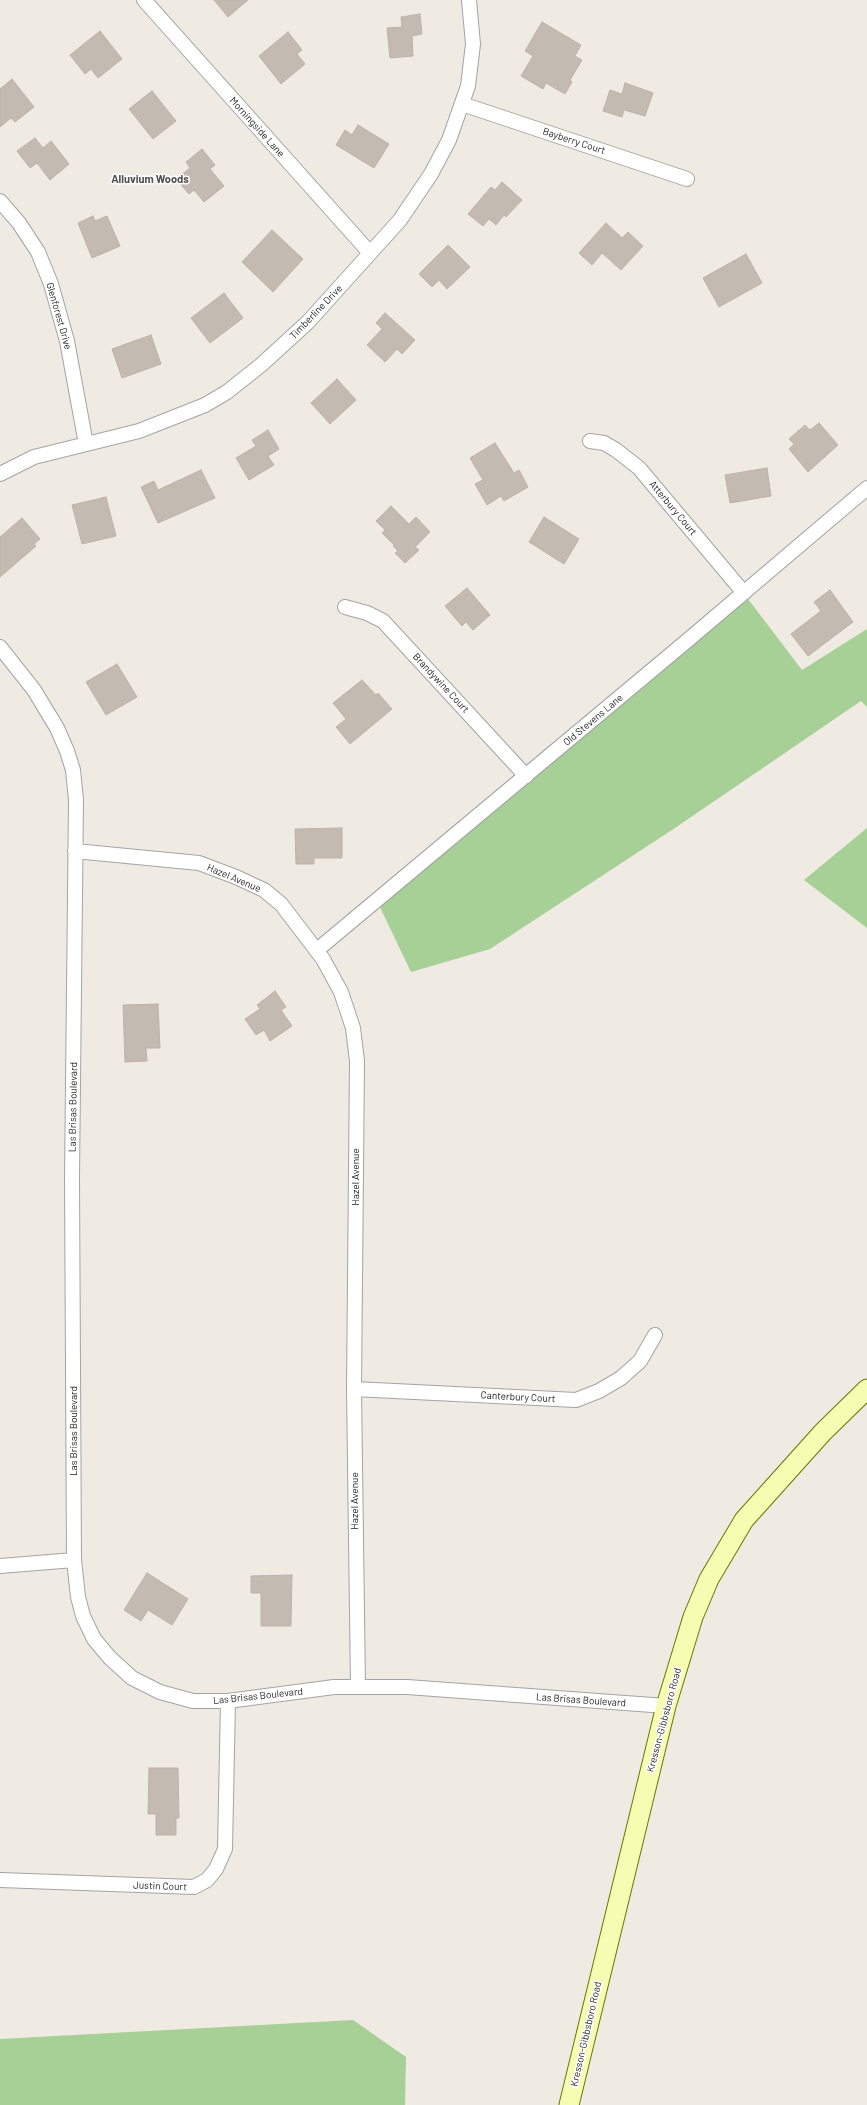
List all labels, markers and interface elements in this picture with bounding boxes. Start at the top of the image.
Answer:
street label: Morningside Lane [227,95,287,159]
street label: Bayberry Court [541,125,607,157]
district label: Alluvium Woods [111,172,189,186]
street label: Glenforest Drive [44,281,74,351]
street label: Timberline Drive [287,282,345,342]
street label: Atterbury Court [647,478,699,538]
street label: Brandywine Court [410,651,472,715]
street label: Old Stevens Lane [561,692,625,748]
street label: Hazel Avenue [205,861,263,895]
street label: Las Brisas Boulevard [66,1062,80,1152]
street label: Hazel Avenue [350,1148,362,1206]
street label: Las Brisas Boulevard [68,1386,80,1476]
street label: Canterbury Court [480,1389,556,1405]
street label: Hazel Avenue [349,1472,361,1530]
street label: Kresson-Gibbsboro Road [644,1667,684,1773]
street label: Las Brisas Boulevard [213,1685,303,1707]
street label: Las Brisas Boulevard [536,1691,626,1709]
street label: Justin Court [133,1879,187,1893]
street label: Kresson-Gibbsboro Road [568,1980,604,2088]

